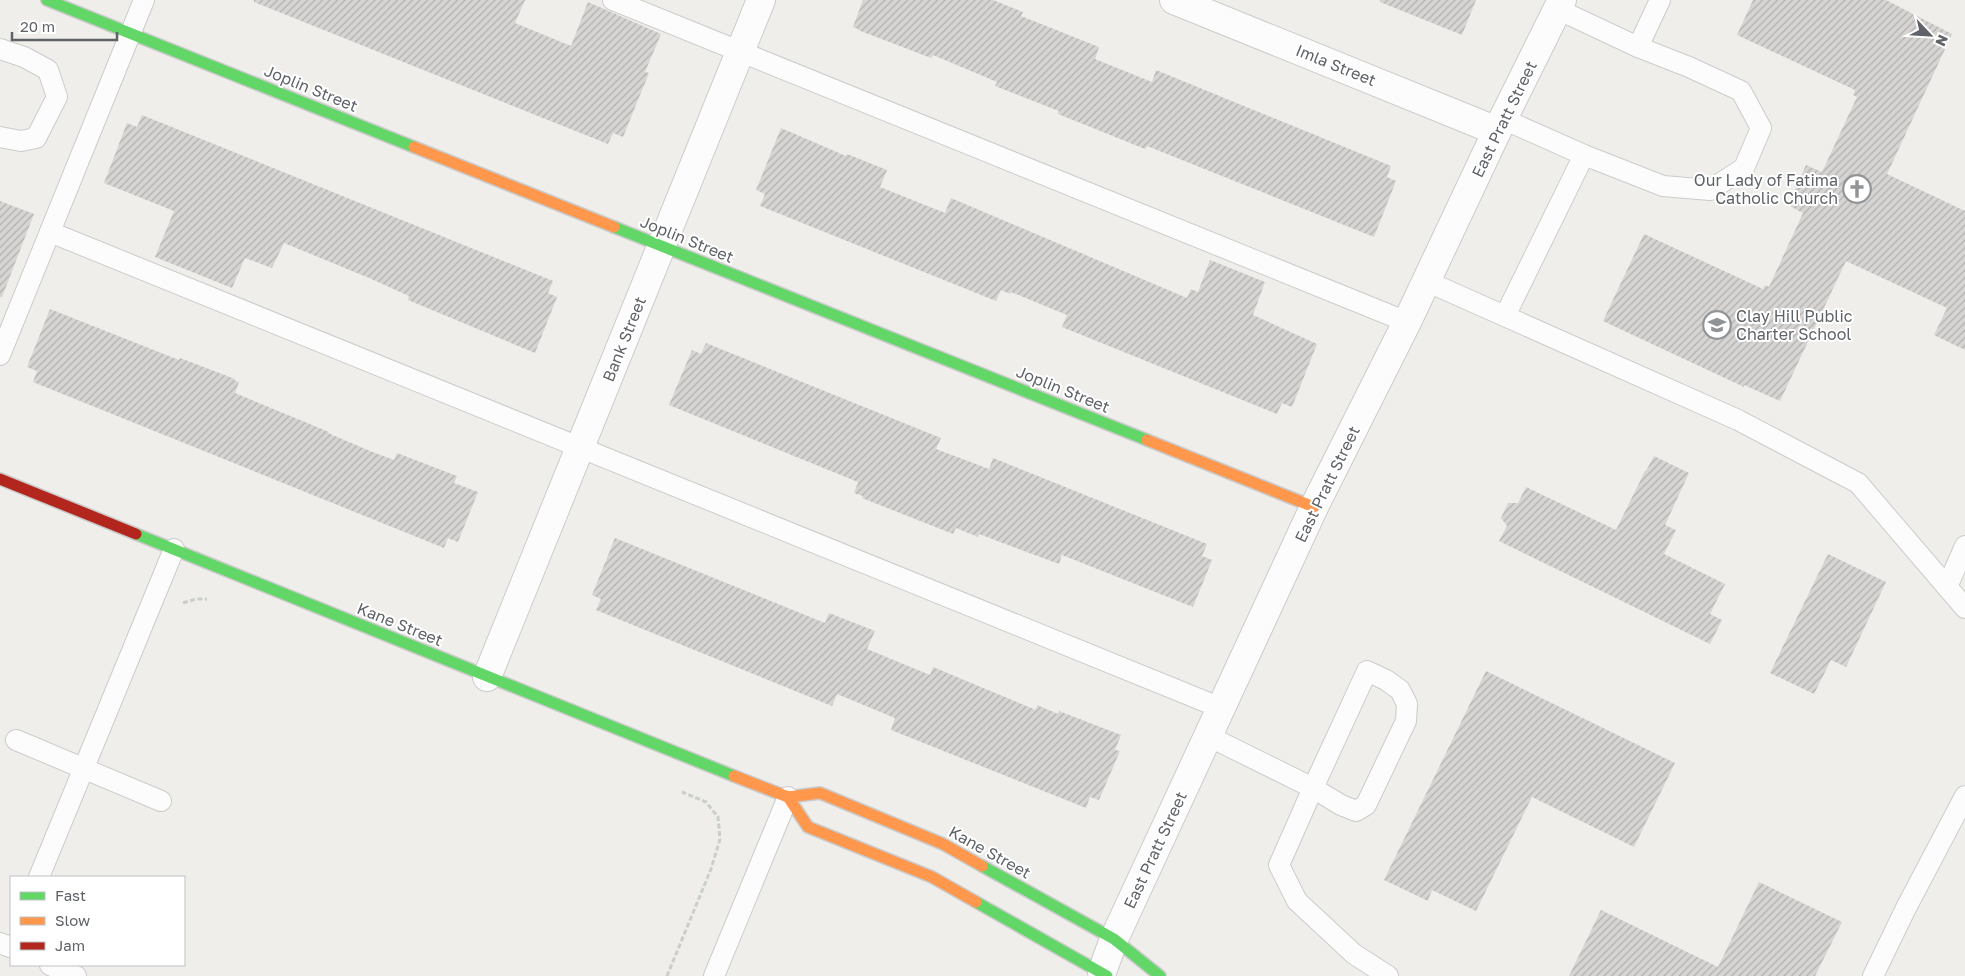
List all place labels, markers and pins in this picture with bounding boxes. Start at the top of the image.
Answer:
place label: Our Lady of Fatima Catholic Church [1694,170,1838,208]
church icon: Our Lady of Fatima Catholic Church [1842,174,1872,204]
place label: Clay Hill Public Charter School [1736,306,1853,344]
school or university icon: Clay Hill Public Charter School [1702,310,1732,340]

